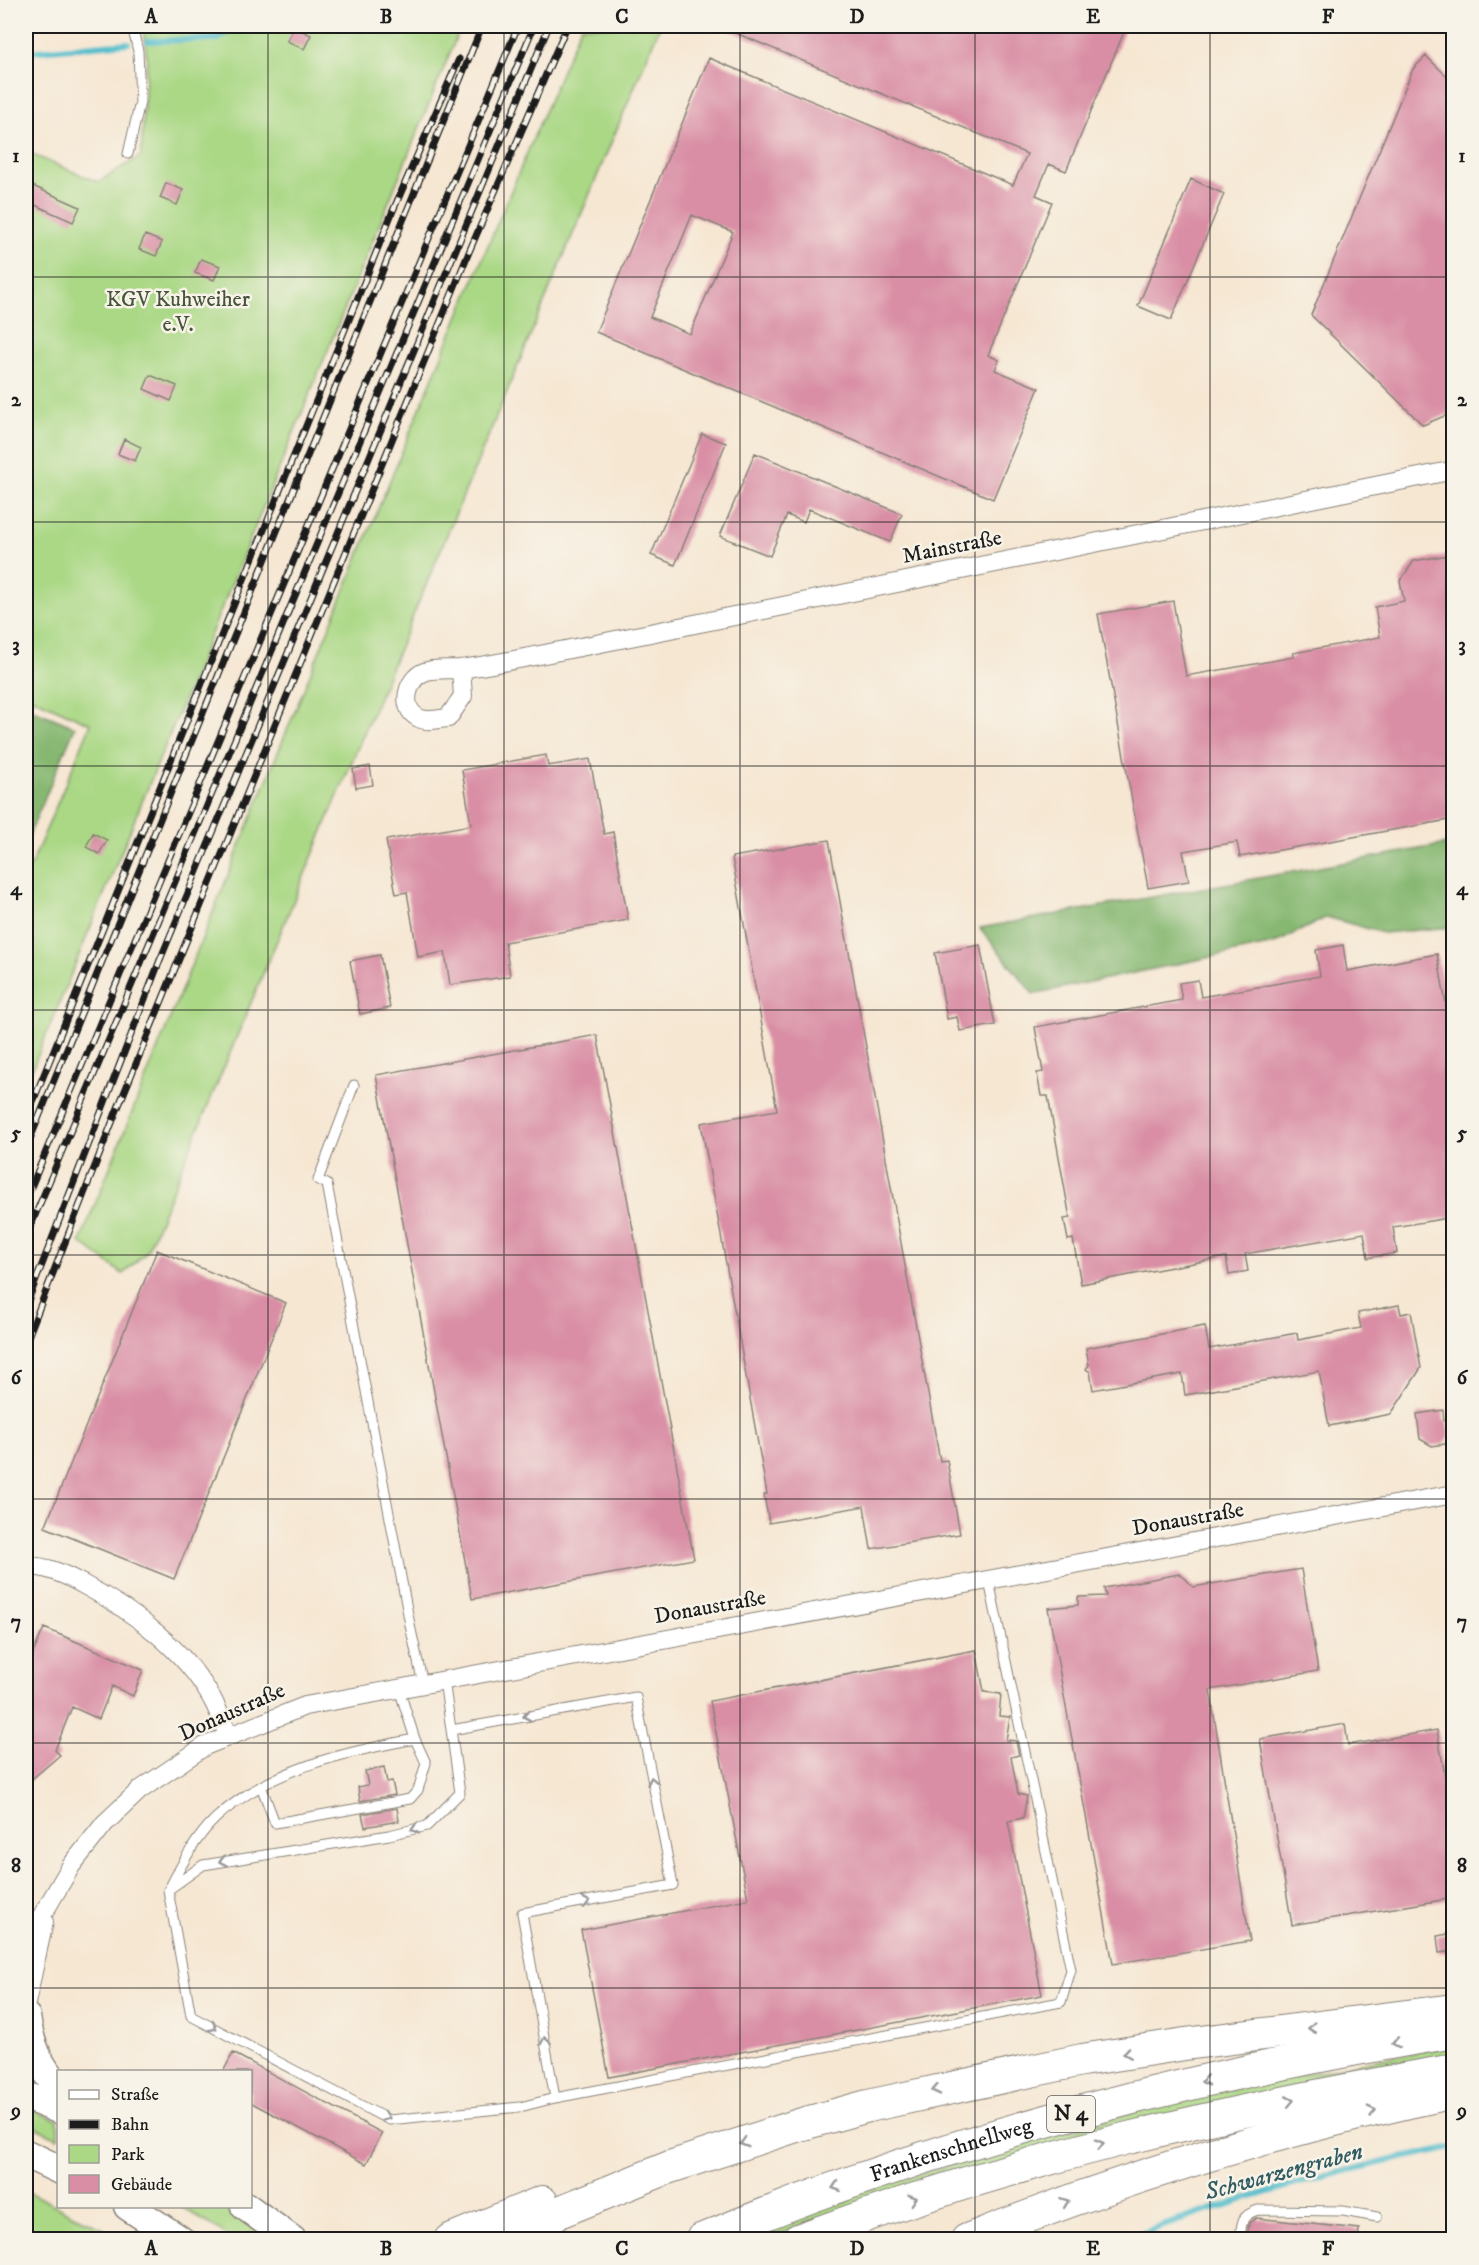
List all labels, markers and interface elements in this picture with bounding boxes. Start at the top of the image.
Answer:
text: A [144,5,159,30]
text: B [380,5,392,30]
text: C [615,5,629,30]
text: D [850,5,865,30]
text: E [1086,5,1100,30]
text: F [1322,5,1335,30]
text: 1 [12,144,20,169]
text: 1 [1458,144,1466,169]
park label: KGV Kuhweiher e.V. [106,286,251,338]
text: 2 [11,388,22,413]
text: 2 [1457,388,1468,413]
street label: Mainstraße [900,524,1004,570]
text: 3 [12,633,20,658]
text: 3 [1458,633,1466,658]
text: 4 [10,877,23,902]
text: 4 [1456,877,1469,902]
text: 5 [10,1121,21,1146]
text: 5 [1456,1121,1467,1146]
text: 6 [11,1366,23,1391]
text: 6 [1457,1366,1469,1391]
street label: Donaustraße [1130,1496,1246,1542]
street label: Donaustraße [652,1584,768,1630]
text: 7 [11,1610,21,1635]
text: 7 [1457,1610,1467,1635]
street label: Donaustraße [175,1677,289,1747]
one-way arrow [523,1710,532,1722]
one-way arrow [646,1776,659,1786]
one-way arrow [410,1822,420,1835]
text: 8 [11,1854,21,1879]
one-way arrow [218,1854,228,1867]
text: 8 [1457,1854,1467,1879]
one-way arrow [581,1896,591,1909]
one-way arrow [207,2020,218,2031]
one-way arrow [1308,2021,1317,2034]
one-way arrow [539,2036,552,2046]
one-way arrow [1391,2036,1401,2049]
one-way arrow [1122,2046,1132,2058]
legend [57,2070,252,2208]
one-way arrow [1200,2074,1210,2087]
one-way arrow [931,2082,941,2095]
text: Straße [111,2084,159,2106]
one-way arrow [1285,2095,1295,2108]
road number: N 4 [1047,2096,1095,2132]
text: 9 [9,2099,21,2124]
text: 9 [1455,2099,1467,2124]
one-way arrow [1367,2105,1377,2118]
one-way arrow [380,2109,390,2122]
street label: Frankenschnellweg [866,2112,1036,2188]
text: Bahn [111,2114,149,2136]
one-way arrow [739,2136,750,2148]
water label: Schwarzengraben [1201,2136,1366,2208]
one-way arrow [1095,2138,1105,2151]
text: Park [111,2144,145,2166]
text: Gebäude [111,2174,172,2196]
one-way arrow [831,2180,842,2193]
one-way arrow [907,2193,918,2206]
one-way arrow [1059,2197,1069,2210]
text: A [144,2237,159,2262]
text: B [380,2237,392,2262]
text: C [615,2237,629,2262]
text: D [850,2237,865,2262]
text: E [1086,2237,1100,2262]
text: F [1322,2237,1335,2262]

